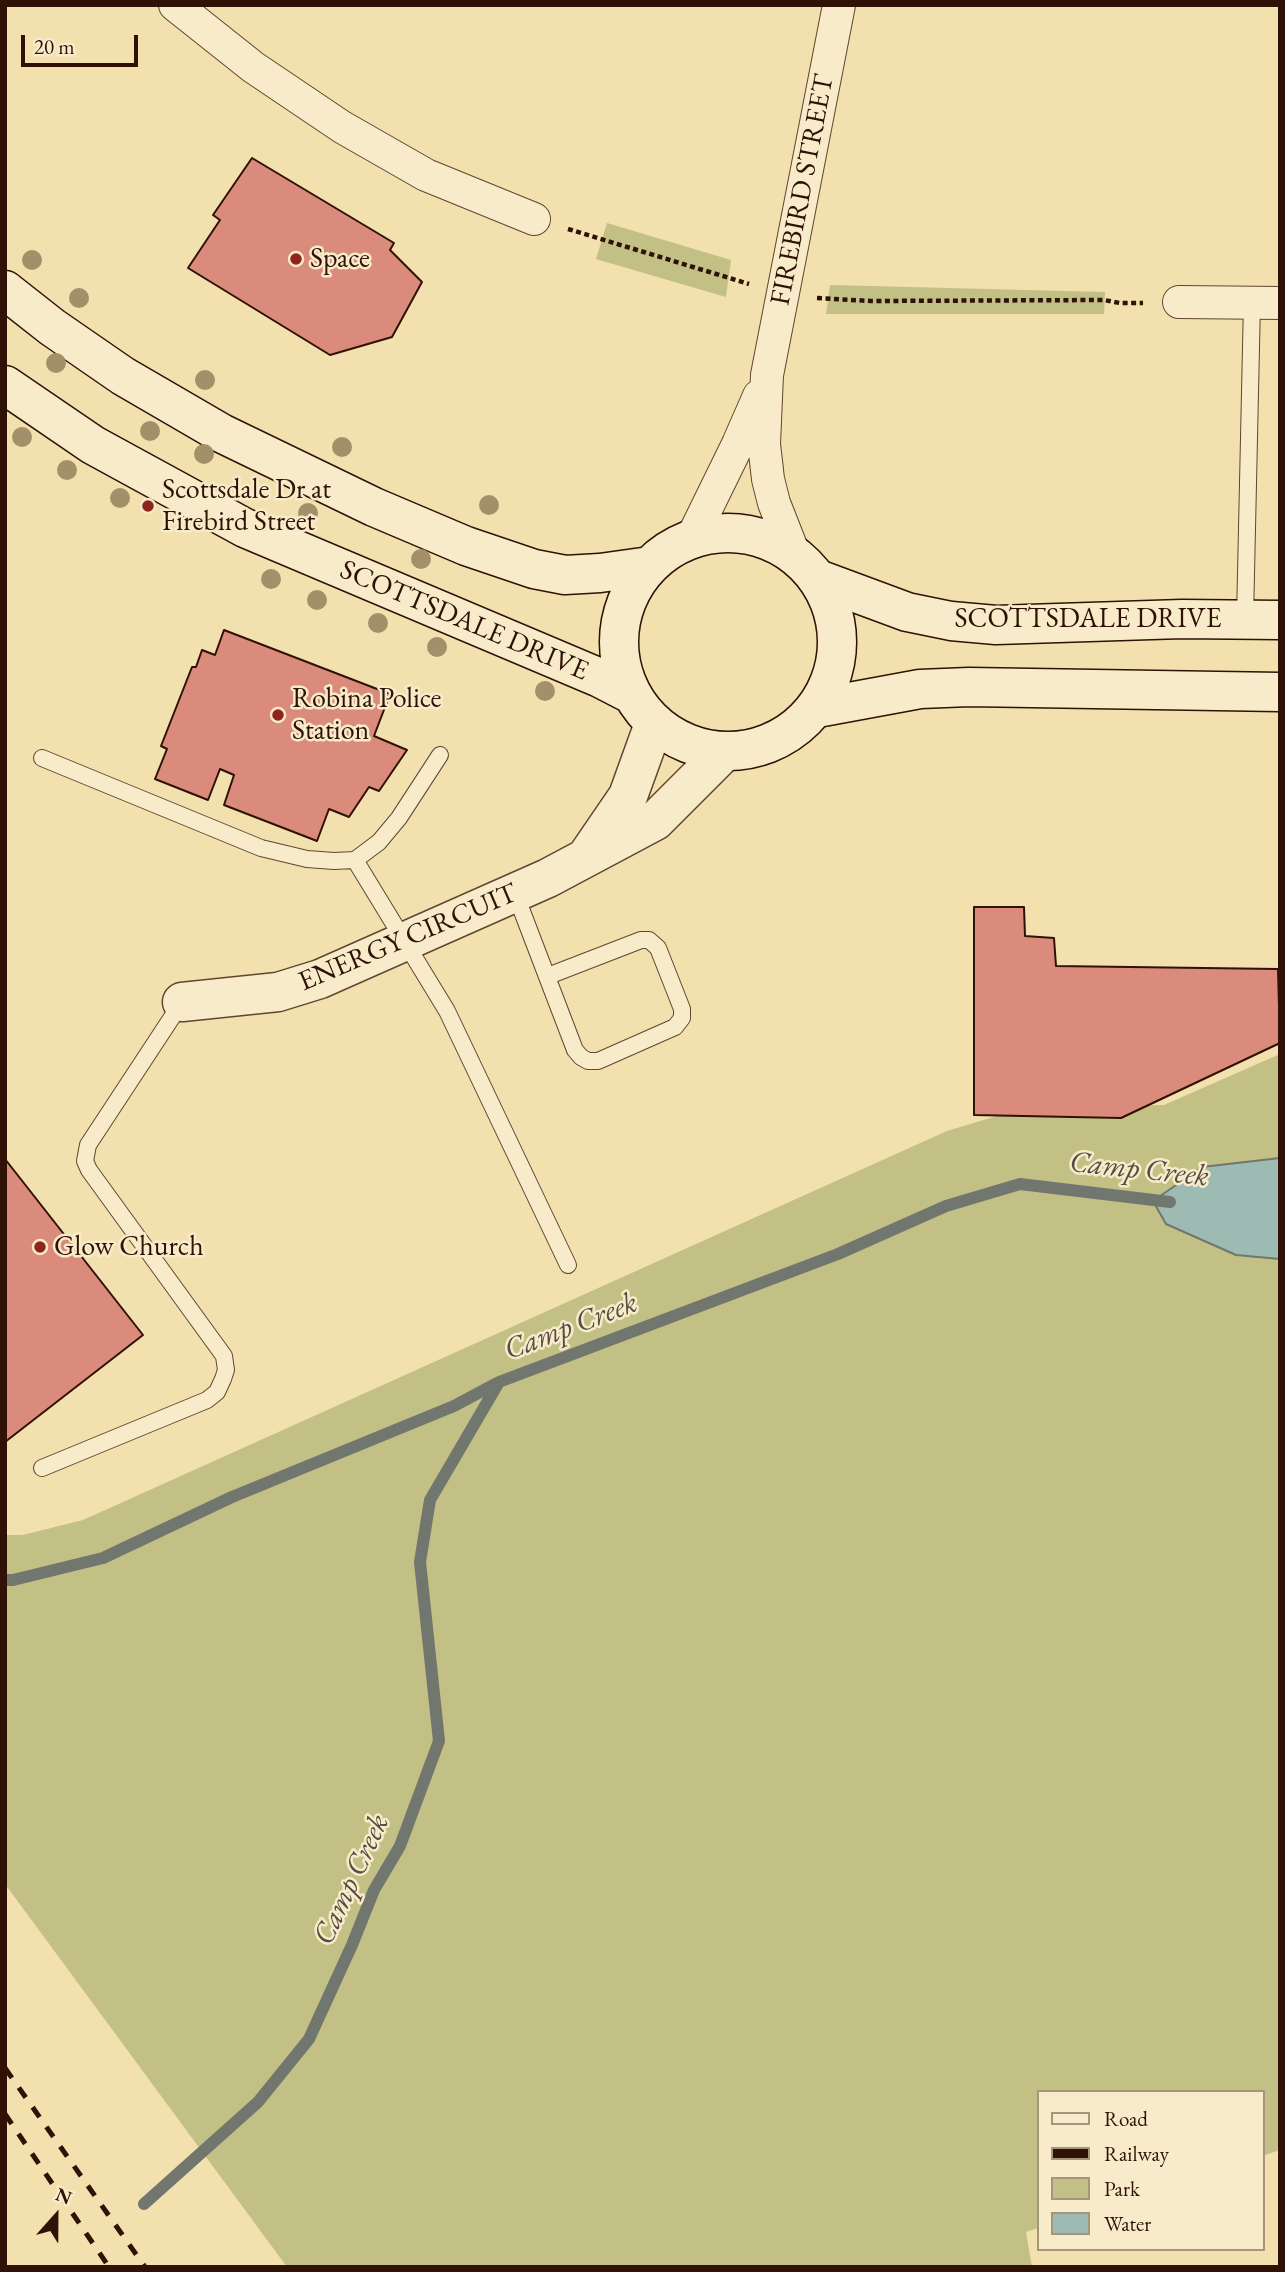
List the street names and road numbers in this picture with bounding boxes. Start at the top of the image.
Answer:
street label: FIREBIRD STREET [764,72,842,308]
street label: SCOTTSDALE DRIVE [335,553,593,689]
street label: SCOTTSDALE DRIVE [955,602,1221,636]
street label: ENERGY CIRCUIT [294,877,522,999]

